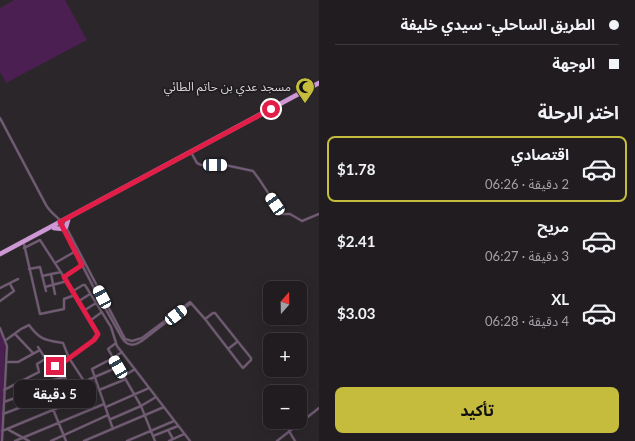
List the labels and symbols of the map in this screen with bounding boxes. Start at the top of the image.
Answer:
mosque icon: مسجد عدي بن حاتم الطائي [294,76,316,104]
place label: مسجد عدي بن حاتم الطائي [164,79,291,97]
route start [262,100,280,118]
car [203,159,227,171]
car [263,191,287,217]
north arrow [263,281,307,325]
car [91,284,113,310]
car [163,303,189,327]
car [107,354,129,380]
route end [46,357,64,375]
callout: 5 دقيقة [14,380,96,408]

